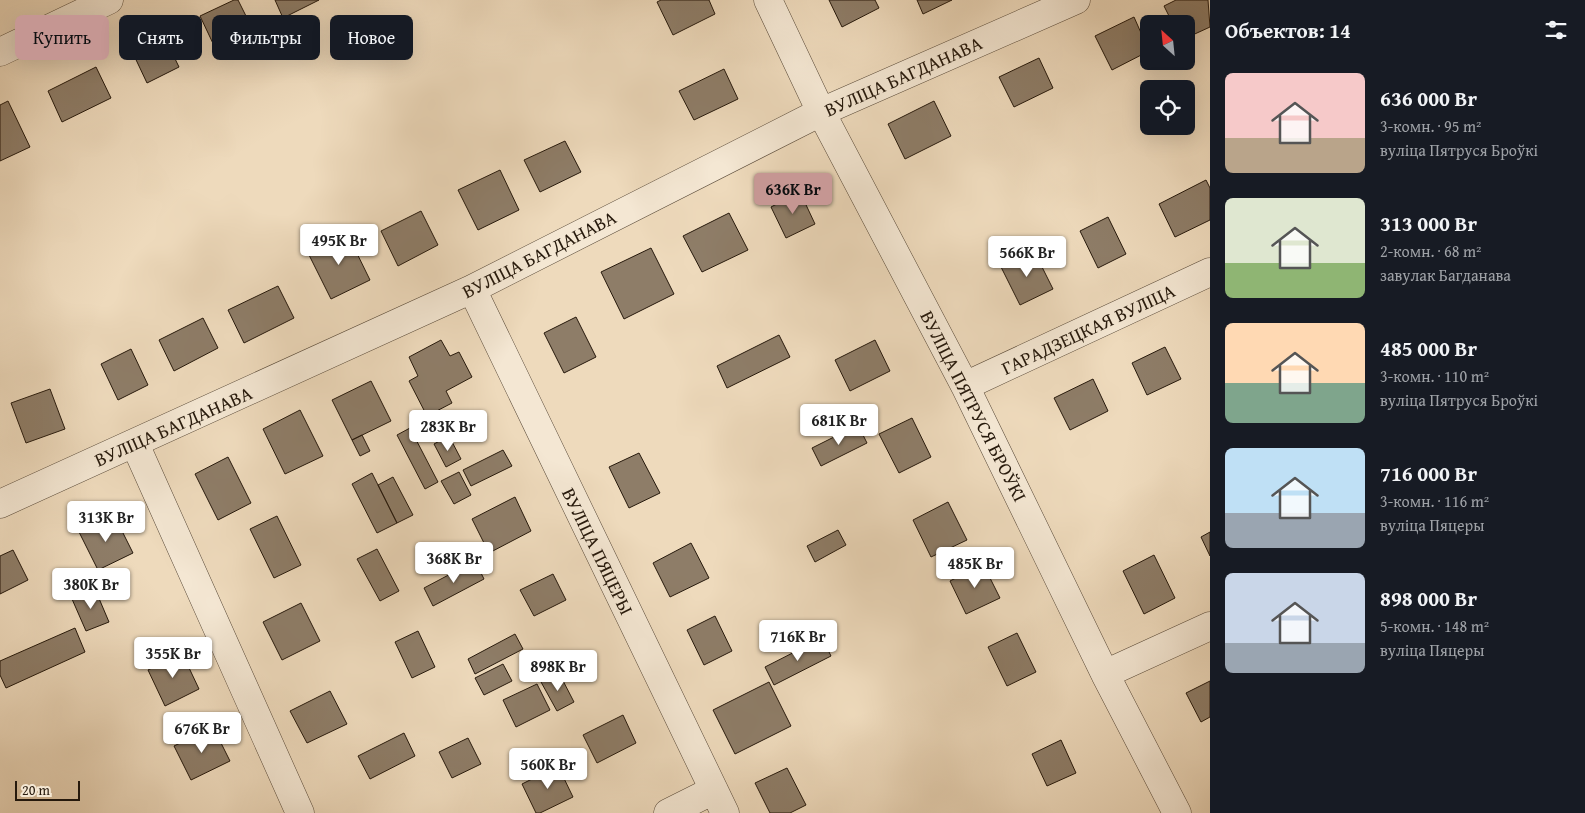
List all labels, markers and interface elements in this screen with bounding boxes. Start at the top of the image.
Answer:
chip: Купить [15,15,109,60]
chip: Снять [119,15,202,60]
chip: Фильтры [212,15,320,60]
chip: Новое [330,15,413,60]
north arrow [1140,15,1195,70]
map controls [1140,15,1195,135]
text: Объектов: 14 [1225,15,1351,46]
icon: filters [1542,16,1570,44]
street label: ВУЛІЦА БАГДАНАВА [820,28,987,123]
button: locate [1140,80,1195,135]
text: 636 000 Br [1380,83,1477,114]
icon: home [1265,93,1325,153]
text: 3-комн. · 95 m² [1380,114,1481,138]
text: вуліца Пятруся Броўкі [1380,138,1538,162]
pin: 636K Br [747,172,839,215]
text: 636K Br [765,177,821,201]
street label: ВУЛІЦА БАГДАНАВА [457,203,621,305]
text: 313 000 Br [1380,208,1477,239]
icon: home [1265,218,1325,278]
pin: 495K Br [293,224,385,266]
text: 495K Br [311,228,367,252]
pin: 566K Br [981,236,1073,278]
text: 2-комн. · 68 m² [1380,239,1481,263]
text: 566K Br [999,240,1055,264]
text: завулак Багданава [1380,263,1511,287]
street label: ГАРАДЗЕЦКАЯ ВУЛІЦА [997,276,1180,382]
street label: ВУЛІЦА ПЯТРУСЯ БРОЎКІ [914,305,1035,507]
text: 485 000 Br [1380,333,1477,364]
icon: home [1265,343,1325,403]
text: 3-комн. · 110 m² [1380,364,1489,388]
street label: ВУЛІЦА БАГДАНАВА [90,378,257,473]
text: вуліца Пятруся Броўкі [1380,388,1538,412]
pin: 681K Br [793,404,885,446]
text: 681K Br [811,408,867,432]
pin: 283K Br [402,410,494,452]
text: 283K Br [420,414,476,438]
text: 716 000 Br [1380,458,1477,489]
icon: home [1265,468,1325,528]
street label: ВУЛІЦА ПЯЦЕРЫ [555,483,641,620]
text: 3-комн. · 116 m² [1380,489,1489,513]
pin: 313K Br [60,500,152,543]
text: 313K Br [78,505,134,529]
text: вуліца Пяцеры [1380,513,1484,537]
pin: 368K Br [408,542,500,584]
text: 368K Br [426,546,482,570]
pin: 485K Br [929,546,1021,589]
text: 485K Br [947,551,1003,575]
pin: 380K Br [45,568,137,610]
text: 380K Br [63,572,119,596]
text: 898 000 Br [1380,583,1477,614]
icon: home [1265,593,1325,653]
text: 5-комн. · 148 m² [1380,614,1489,638]
pin: 716K Br [752,620,844,662]
text: 716K Br [770,624,826,648]
pin: 355K Br [127,636,219,679]
text: вуліца Пяцеры [1380,638,1484,662]
text: 355K Br [145,641,201,665]
pin: 898K Br [512,650,604,692]
text: 898K Br [530,654,586,678]
pin: 676K Br [156,712,248,754]
text: 676K Br [174,716,230,740]
pin: 560K Br [502,748,594,790]
text: 560K Br [520,752,576,776]
scale bar [15,778,80,801]
text: 20 m [22,780,50,800]

